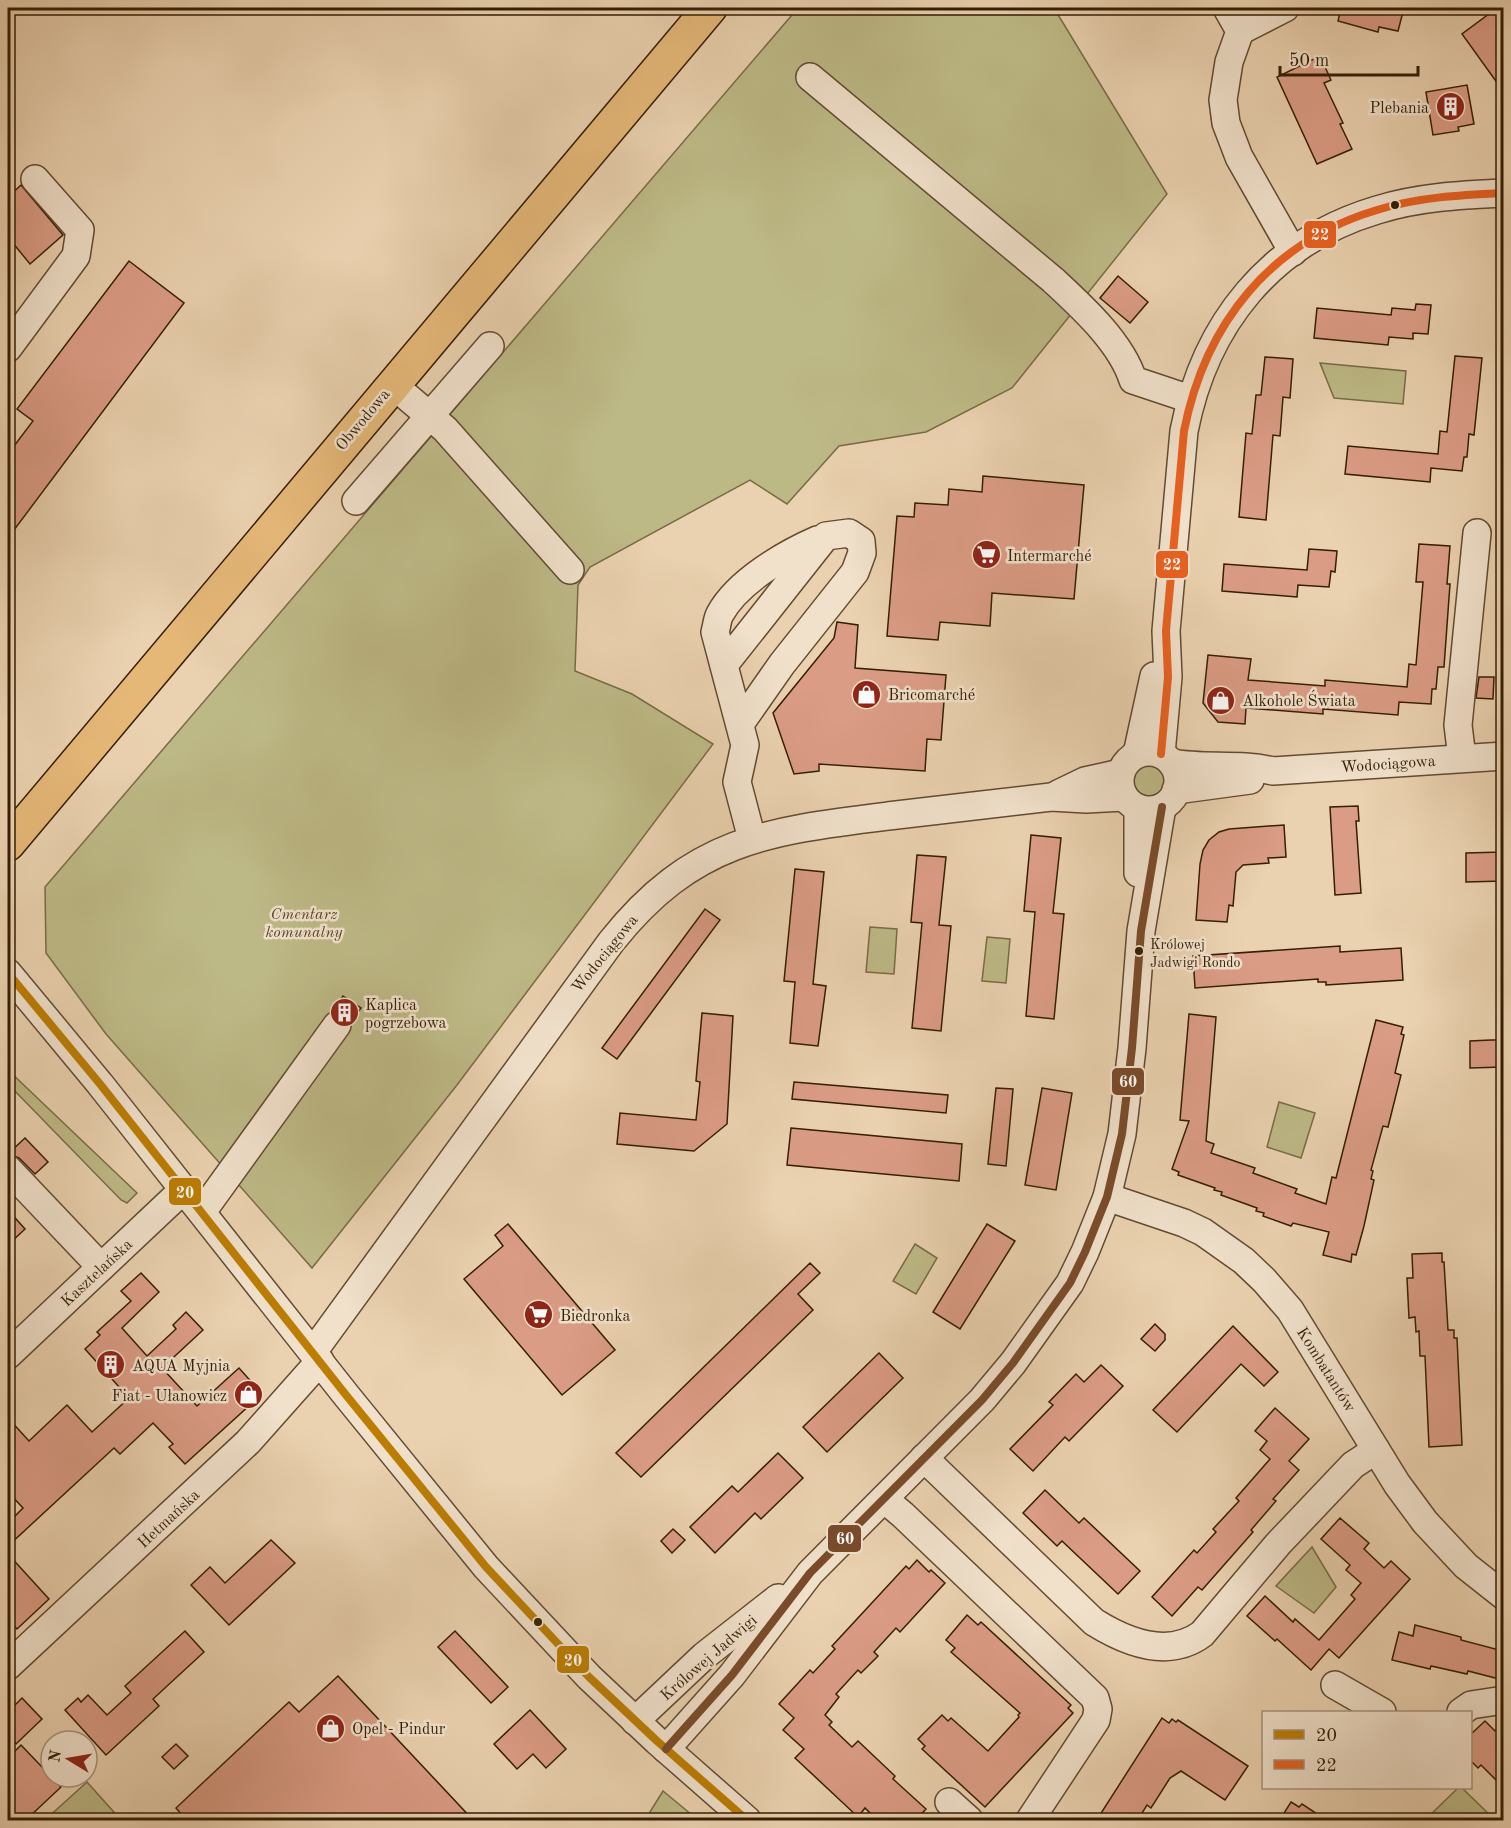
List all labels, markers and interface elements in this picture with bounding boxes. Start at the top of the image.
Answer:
scale bar [1280,39,1418,77]
text: 50 m [1289,52,1329,70]
building icon: Plebania [1434,91,1466,123]
place label: Plebania [1369,101,1429,117]
unlabelled marker [1389,199,1401,211]
line badge: 22 [1303,220,1337,249]
text: 22 [1311,228,1329,244]
street label: Obwodowa [333,387,394,454]
supermarket icon: Intermarché [970,539,1002,571]
place label: Intermarché [1007,549,1092,565]
line badge: 22 [1155,550,1189,579]
text: 22 [1163,558,1181,574]
shop icon: Bricomarché [851,678,883,710]
shop icon: Alkohole Świata [1205,684,1237,716]
place label: Bricomarché [888,688,975,704]
place label: Alkohole Świata [1242,689,1356,710]
street label: Wodociągowa [1340,754,1436,776]
park label: Cmentarz komunalny [266,907,343,941]
street label: Wodociągowa [569,912,642,996]
place label: Królowej Jadwigi Rondo [1150,938,1241,970]
marker: Królowej Jadwigi Rondo [1133,945,1145,957]
building icon: Kaplica pogrzebowa [328,997,360,1029]
place label: Kaplica pogrzebowa [365,998,447,1032]
line badge: 60 [1111,1067,1145,1096]
text: 60 [1119,1075,1137,1091]
line badge: 20 [168,1177,202,1206]
text: 20 [176,1186,194,1202]
street label: Kasztelańska [59,1237,136,1310]
supermarket icon: Biedronka [523,1299,555,1331]
place label: Biedronka [560,1309,631,1325]
street label: Kombatantów [1293,1325,1358,1416]
building icon: AQUA Myjnia [95,1349,127,1381]
place label: AQUA Myjnia [132,1359,230,1375]
shop icon: Fiat - Ułanowicz [232,1379,264,1411]
place label: Fiat - Ułanowicz [112,1389,227,1405]
street label: Hetmańska [135,1487,203,1552]
line badge: 60 [827,1524,862,1553]
text: 60 [836,1532,854,1548]
street label: Królowej Jadwigi [658,1613,761,1705]
unlabelled marker [532,1616,544,1628]
line badge: 20 [556,1645,590,1674]
text: 20 [564,1654,582,1670]
legend [1262,1711,1472,1789]
shop icon: Opel - Pindur [315,1712,347,1744]
place label: Opel - Pindur [352,1722,446,1738]
text: 20 [1316,1727,1337,1745]
north arrow [39,1729,99,1789]
text: N [47,1748,65,1764]
text: 22 [1316,1757,1337,1775]

